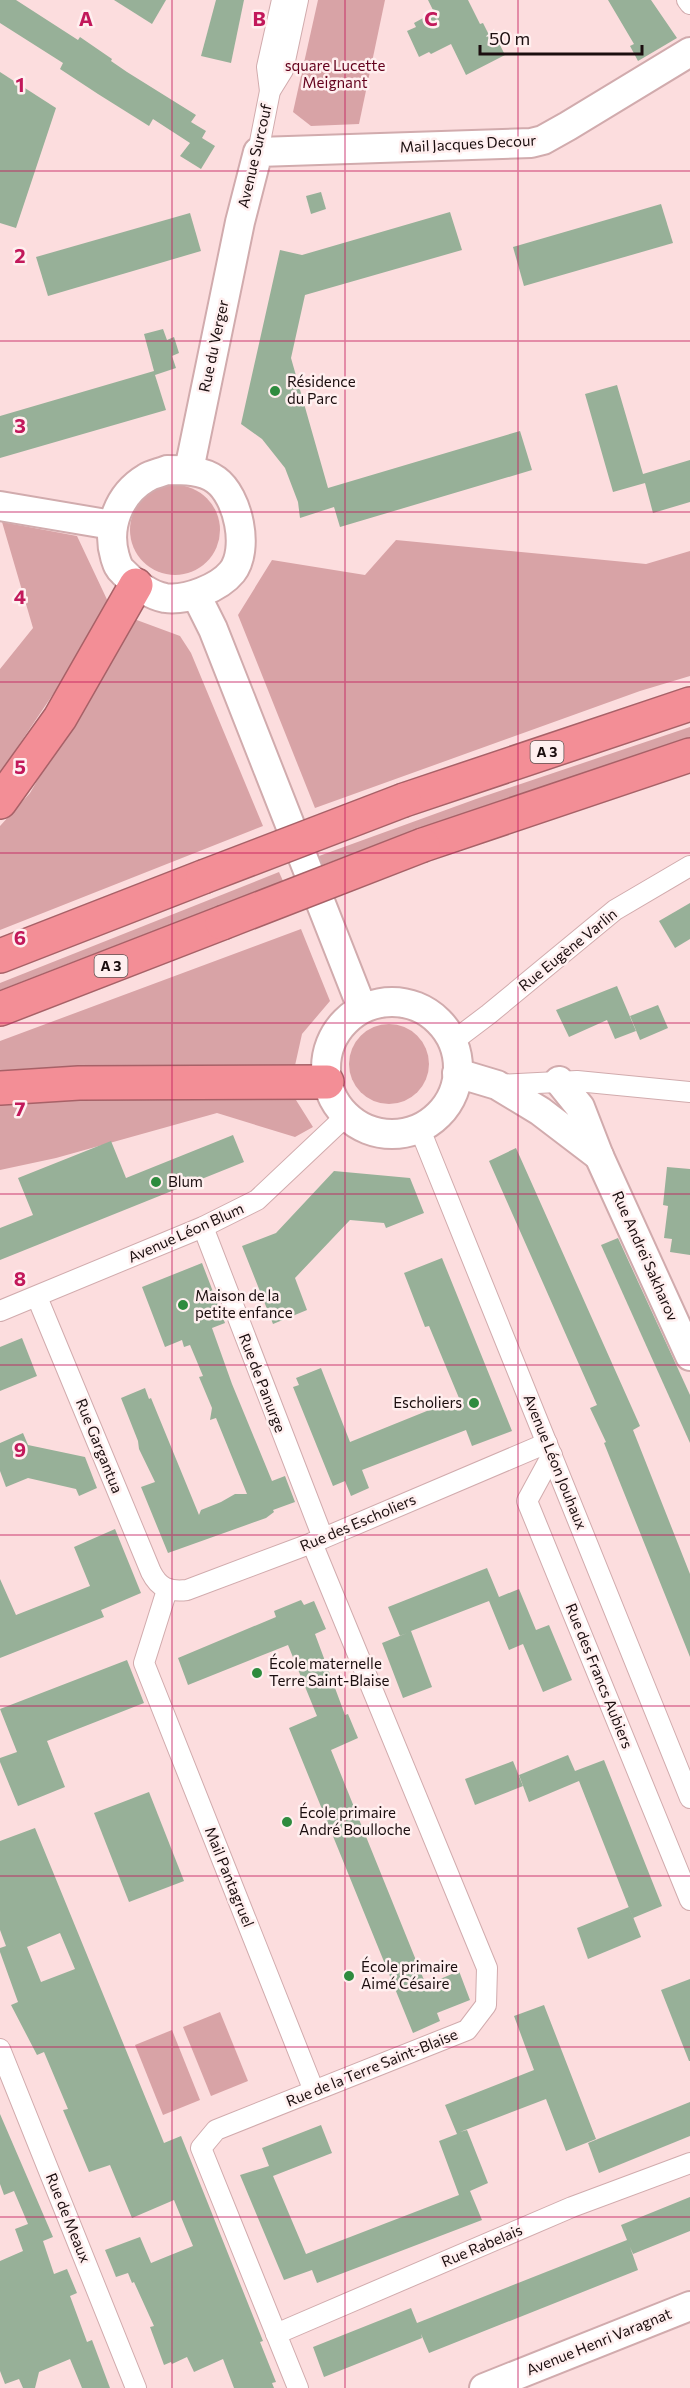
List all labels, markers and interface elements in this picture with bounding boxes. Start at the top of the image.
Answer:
text: A [79,6,93,30]
text: B [252,6,266,30]
text: C [424,6,438,30]
scale bar [480,18,642,56]
text: 50 m [489,27,530,49]
park label: square Lucette Meignant [285,56,385,91]
text: 1 [15,72,25,96]
street label: Avenue Surcouf [233,102,275,210]
street label: Mail Jacques Decour [399,130,537,156]
text: 2 [14,243,26,267]
street label: Rue du Verger [194,298,232,394]
place label: Résidence du Parc [287,372,356,407]
marker: Résidence du Parc [268,384,282,398]
text: 3 [14,413,26,437]
text: 4 [14,584,26,608]
road number: A 3 [530,741,564,763]
text: 5 [14,754,26,778]
street label: Rue Eugène Varlin [515,904,620,994]
text: 6 [14,925,26,949]
road number: A 3 [94,955,128,977]
text: 7 [15,1096,26,1120]
place label: Blum [168,1172,203,1190]
marker: Blum [149,1175,163,1189]
street label: Rue Andreï Sakharov [609,1188,683,1324]
street label: Avenue Léon Blum [125,1198,246,1266]
text: 8 [14,1266,26,1290]
place label: Maison de la petite enfance [195,1286,293,1321]
marker: Maison de la petite enfance [176,1298,190,1312]
street label: Rue de Panurge [236,1331,290,1435]
street label: Avenue Léon Jouhaux [521,1391,591,1532]
place label: Escholiers [393,1393,462,1411]
street label: Rue Gargantua [73,1396,127,1496]
marker: Escholiers [467,1396,481,1410]
text: 9 [14,1437,26,1461]
street label: Rue des Escholiers [297,1489,418,1555]
street label: Rue des Francs Aubiers [563,1600,637,1751]
place label: École maternelle Terre Saint-Blaise [269,1653,389,1689]
marker: École maternelle Terre Saint-Blaise [250,1666,264,1680]
place label: École primaire André Boulloche [299,1802,411,1838]
marker: École primaire André Boulloche [280,1815,294,1829]
street label: Mail Pantagruel [202,1824,258,1929]
place label: École primaire Aimé Césaire [361,1956,458,1992]
marker: École primaire Aimé Césaire [342,1969,356,1983]
street label: Rue de la Terre Saint-Blaise [283,2024,460,2110]
street label: Rue de Meaux [43,2170,95,2265]
street label: Rue Rabelais [438,2220,525,2270]
street label: Avenue Henri Varagnat [523,2304,674,2378]

